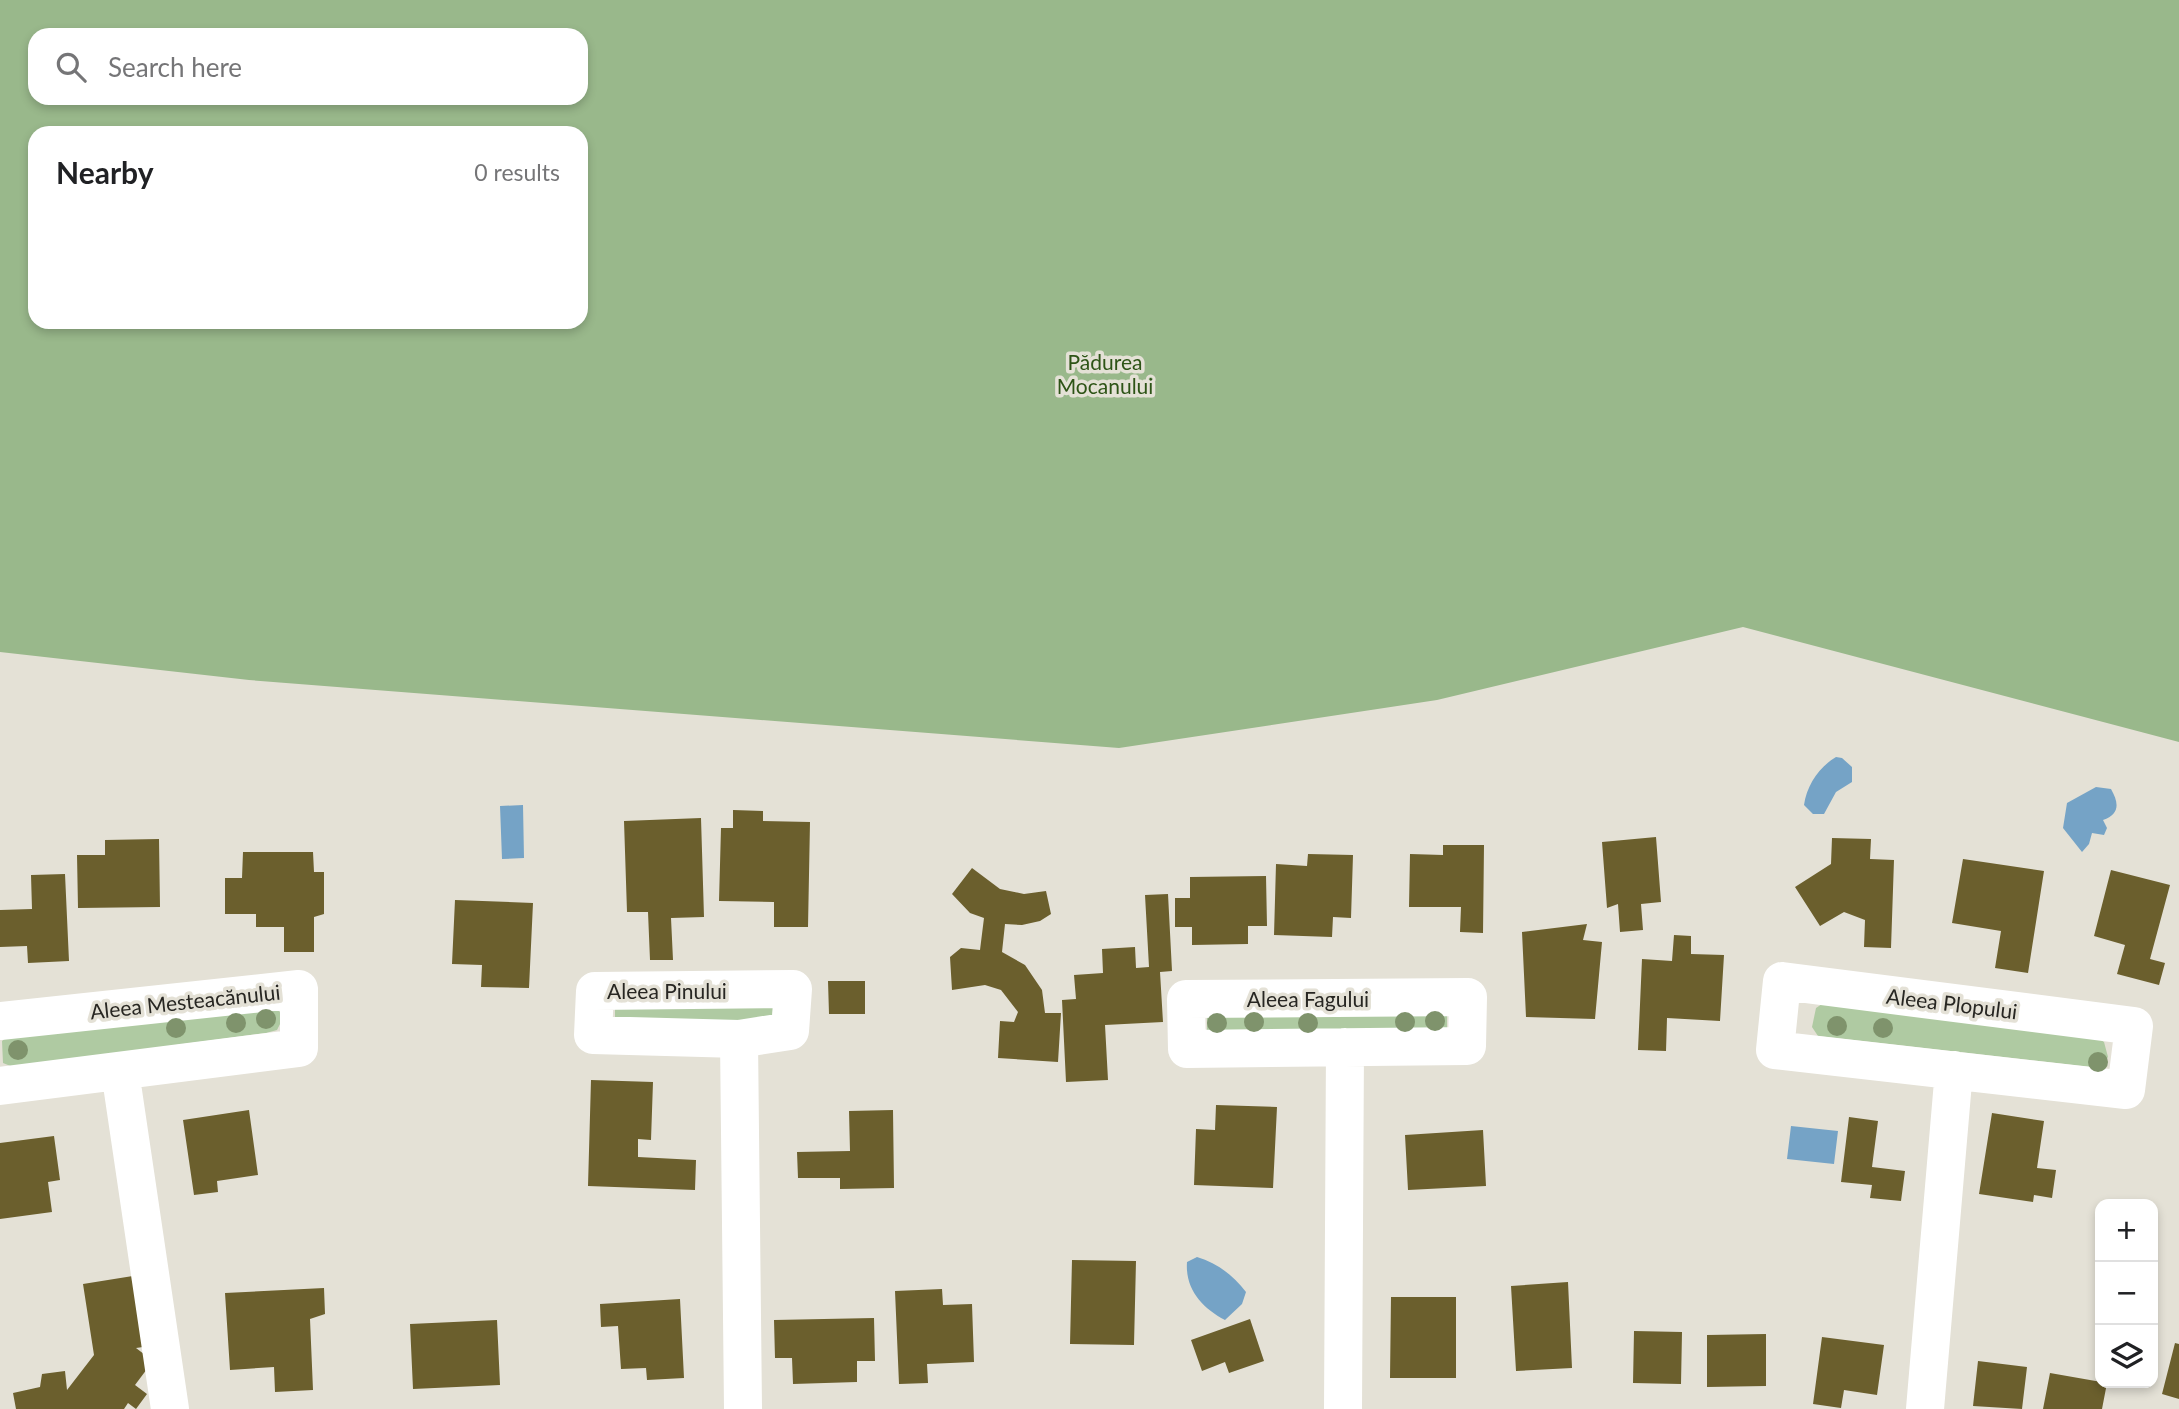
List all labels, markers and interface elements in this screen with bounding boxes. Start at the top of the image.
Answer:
search box [28,28,588,105]
icon: search [52,48,90,86]
text: Search here [108,51,242,83]
text: Nearby [56,154,154,190]
text: 0 results [474,158,560,186]
park label: Pădurea Mocanului [1057,349,1153,398]
street label: Aleea Pinului [607,978,727,1003]
street label: Aleea Mesteacănului [89,979,281,1023]
street label: Aleea Plopului [1885,983,2019,1023]
street label: Aleea Fagului [1247,986,1369,1011]
map controls [2095,1199,2158,1388]
button: + [2095,1199,2158,1262]
button: − [2095,1262,2158,1325]
button: layers [2095,1325,2158,1388]

